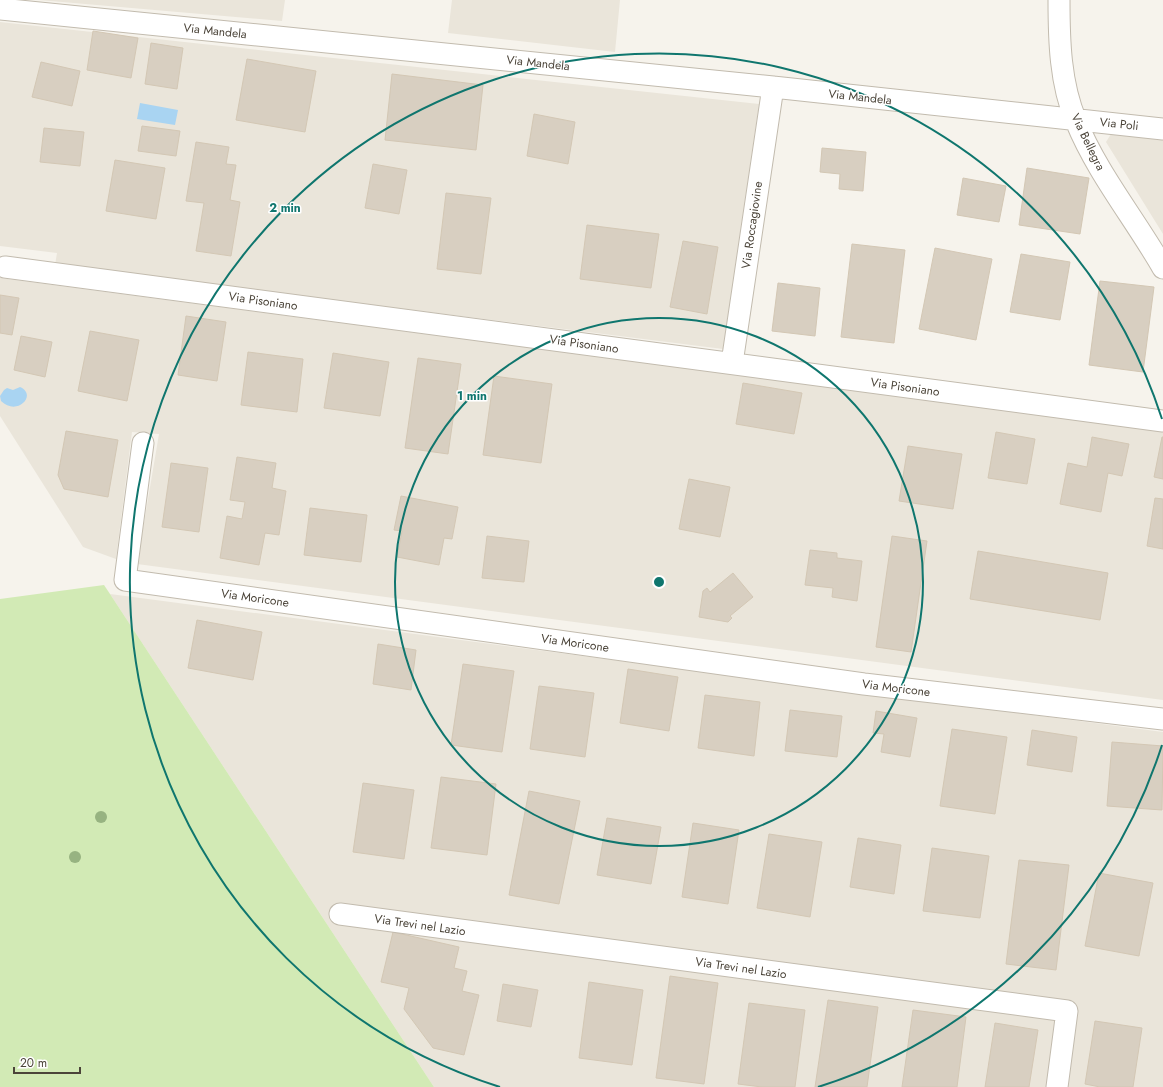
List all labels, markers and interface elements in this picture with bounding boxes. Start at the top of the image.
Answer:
street label: Via Mandela [182,19,248,43]
street label: Via Mandela [505,51,571,75]
street label: Via Mandela [827,85,893,109]
street label: Via Bellegra [1066,110,1110,174]
street label: Via Poli [1099,113,1139,135]
street label: Via Roccagiovine [737,180,767,270]
text: 2 min [269,199,301,217]
street label: Via Pisoniano [227,287,299,315]
street label: Via Pisoniano [548,330,620,358]
street label: Via Pisoniano [869,373,941,401]
text: 1 min [457,387,487,405]
centre of rings [652,575,666,589]
street label: Via Moricone [220,584,290,612]
street label: Via Moricone [540,629,610,657]
street label: Via Moricone [861,675,931,701]
street label: Via Trevi nel Lazio [373,910,467,940]
street label: Via Trevi nel Lazio [694,953,788,983]
scale bar [14,1049,80,1075]
text: 20 m [20,1054,47,1072]

